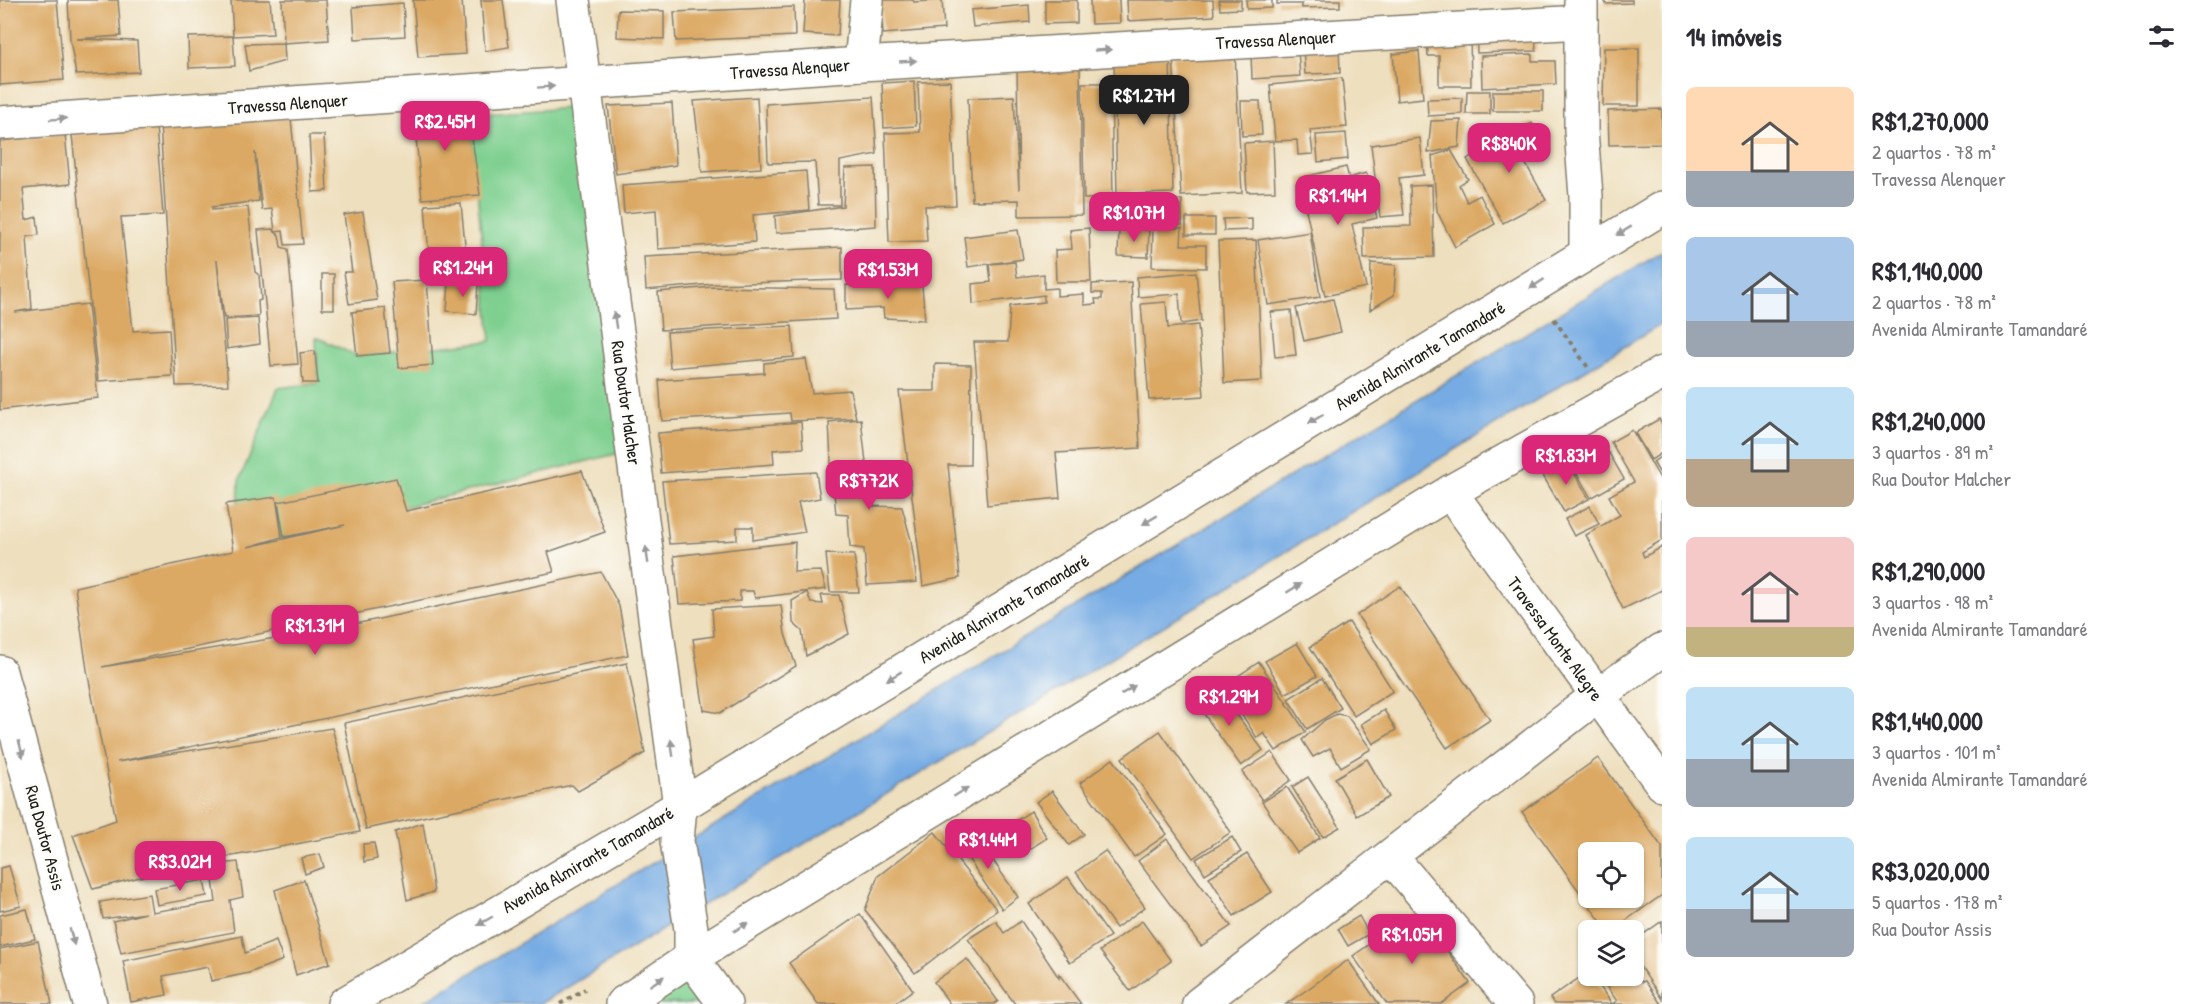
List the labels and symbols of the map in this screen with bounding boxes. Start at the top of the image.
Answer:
street label: Travessa Alenquer [1215,24,1337,55]
one-way arrow [1094,45,1113,54]
street label: Travessa Alenquer [729,52,851,85]
one-way arrow [899,56,918,65]
pin: R$1.27M [1089,75,1199,126]
one-way arrow [537,82,556,91]
street label: Travessa Alenquer [227,87,349,120]
pin: R$2.45M [390,101,500,152]
one-way arrow [49,114,68,124]
pin: R$840K [1460,123,1558,174]
pin: R$1.14M [1283,175,1393,226]
pin: R$1.07M [1079,192,1189,243]
one-way arrow [1616,225,1632,236]
pin: R$1.24M [408,247,518,298]
pin: R$1.53M [833,249,943,300]
one-way arrow [1528,279,1545,290]
street label: Avenida Almirante Tamandaré [1330,295,1509,416]
one-way arrow [611,310,620,329]
street label: Rua Doutor Malcher [605,339,648,467]
one-way arrow [1308,413,1324,424]
pin: R$1.83M [1511,435,1621,486]
pin: R$772K [820,460,918,511]
one-way arrow [1142,515,1158,526]
one-way arrow [642,545,651,564]
street label: Avenida Almirante Tamandaré [914,548,1093,669]
street label: Travessa Monte Alegre [1502,571,1609,706]
one-way arrow [1286,583,1302,594]
pin: R$1.31M [260,605,370,656]
one-way arrow [885,671,902,681]
pin: R$1.29M [1174,676,1284,727]
one-way arrow [1119,685,1136,696]
one-way arrow [668,738,677,757]
one-way arrow [17,740,26,758]
street label: Rua Doutor Assis [19,783,72,893]
one-way arrow [953,787,969,798]
street label: Avenida Almirante Tamandaré [497,800,678,919]
pin: R$1.44M [933,819,1043,870]
pin: R$3.02M [125,841,235,892]
pin: R$1.05M [1357,914,1467,965]
one-way arrow [476,916,493,926]
one-way arrow [733,922,749,933]
one-way arrow [68,928,77,946]
one-way arrow [649,976,665,987]

